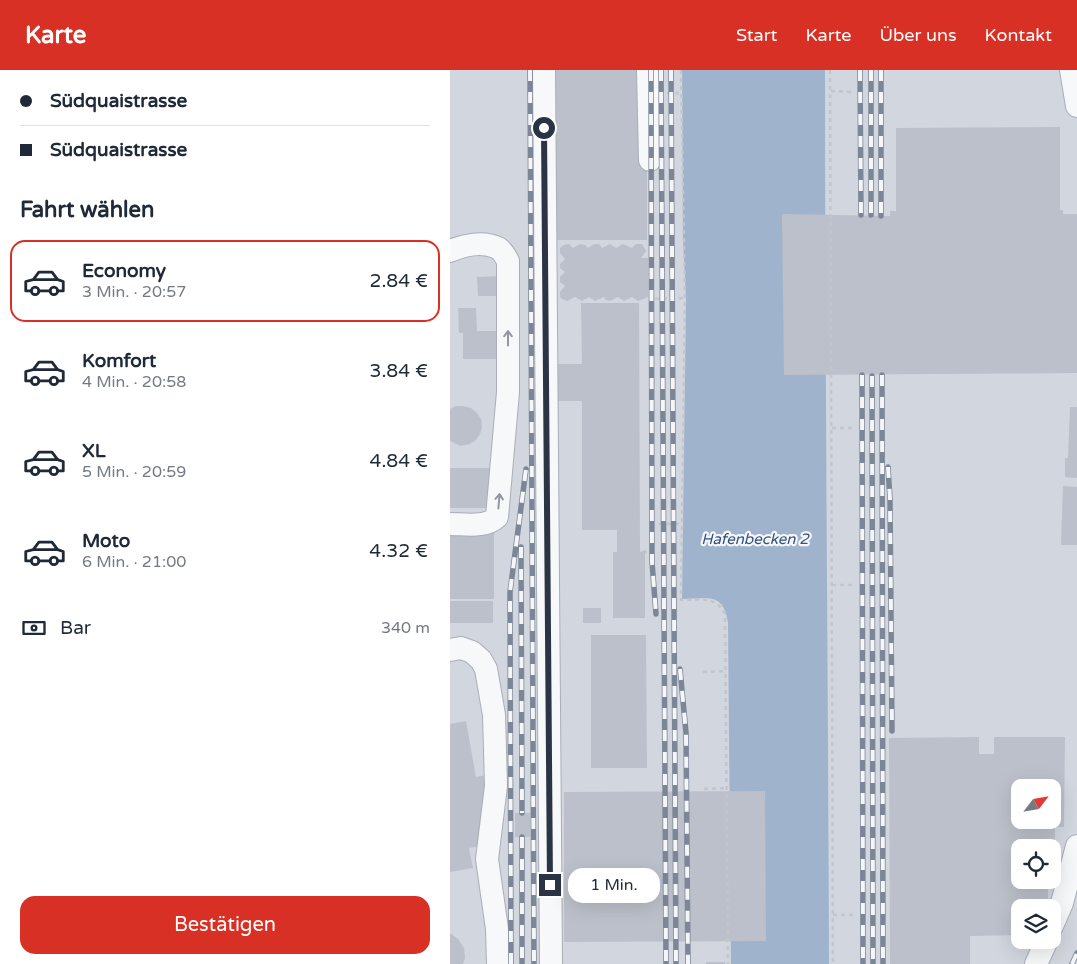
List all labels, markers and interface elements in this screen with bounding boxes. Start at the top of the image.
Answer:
text: Karte [25,21,86,50]
text: Start [736,24,777,46]
text: Karte [805,24,851,46]
text: Über uns [879,24,957,46]
text: Kontakt [985,24,1052,46]
text: Südquaistrasse [50,90,187,112]
route start [533,117,555,139]
text: Südquaistrasse [50,139,187,161]
text: Fahrt wählen [20,197,154,223]
icon: car [22,259,67,304]
text: Economy [82,260,166,282]
text: 2.84 € [369,270,428,292]
text: 3 Min. · 20:57 [82,282,186,302]
one-way arrow [503,331,513,347]
icon: car [22,349,67,394]
text: Komfort [82,350,156,372]
text: 3.84 € [369,360,428,382]
text: 4 Min. · 20:58 [82,372,186,392]
icon: car [22,439,67,484]
text: XL [82,440,106,462]
text: 4.84 € [369,450,428,472]
text: 5 Min. · 20:59 [82,462,186,482]
one-way arrow [494,493,504,509]
icon: car [22,529,67,574]
text: Moto [82,530,130,552]
water label: Hafenbecken 2 [701,530,810,548]
text: 4.32 € [369,540,428,562]
text: 6 Min. · 21:00 [82,552,186,572]
icon: cash [20,614,48,642]
text: Bar [60,617,91,639]
text: 340 m [381,618,430,638]
north arrow [1011,779,1061,829]
map controls [1011,779,1061,949]
button: locate [1011,839,1061,889]
callout: 1 Min. [568,868,660,902]
route end [539,874,561,896]
text: 1 Min. [590,875,638,895]
button: Bestätigen [20,896,430,954]
button: layers [1011,899,1061,949]

